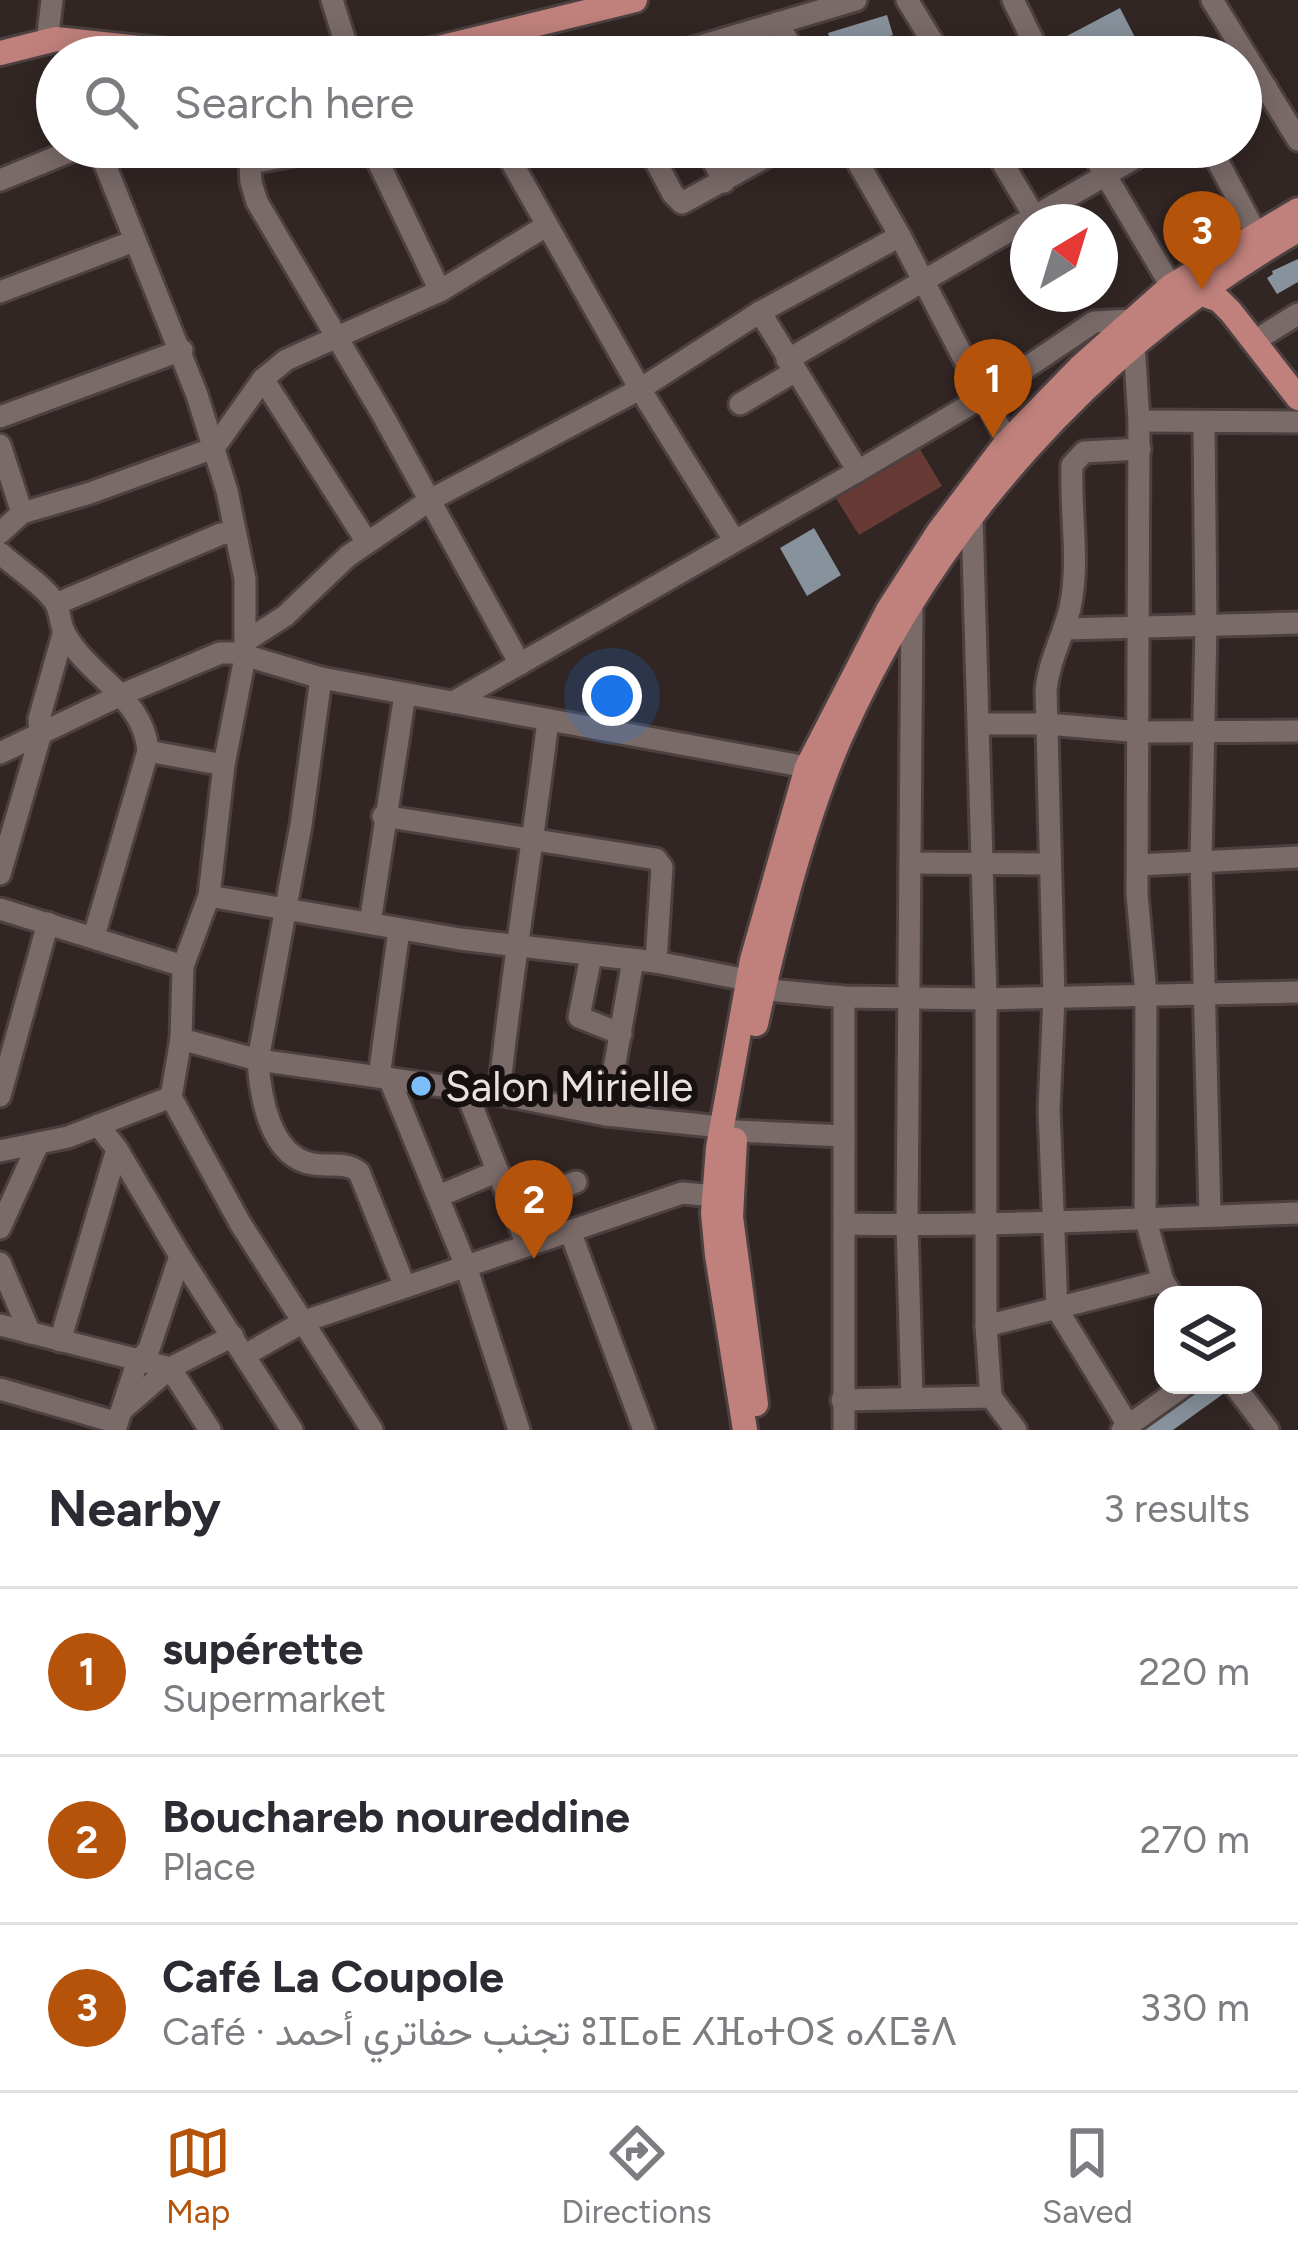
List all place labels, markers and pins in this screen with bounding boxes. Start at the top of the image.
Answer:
pin: 3 [1163,191,1241,290]
pin: 1 [954,339,1032,438]
place label: Salon Mirielle [445,1061,693,1112]
marker: Salon Mirielle [408,1073,434,1099]
pin: 2 [495,1160,573,1259]

